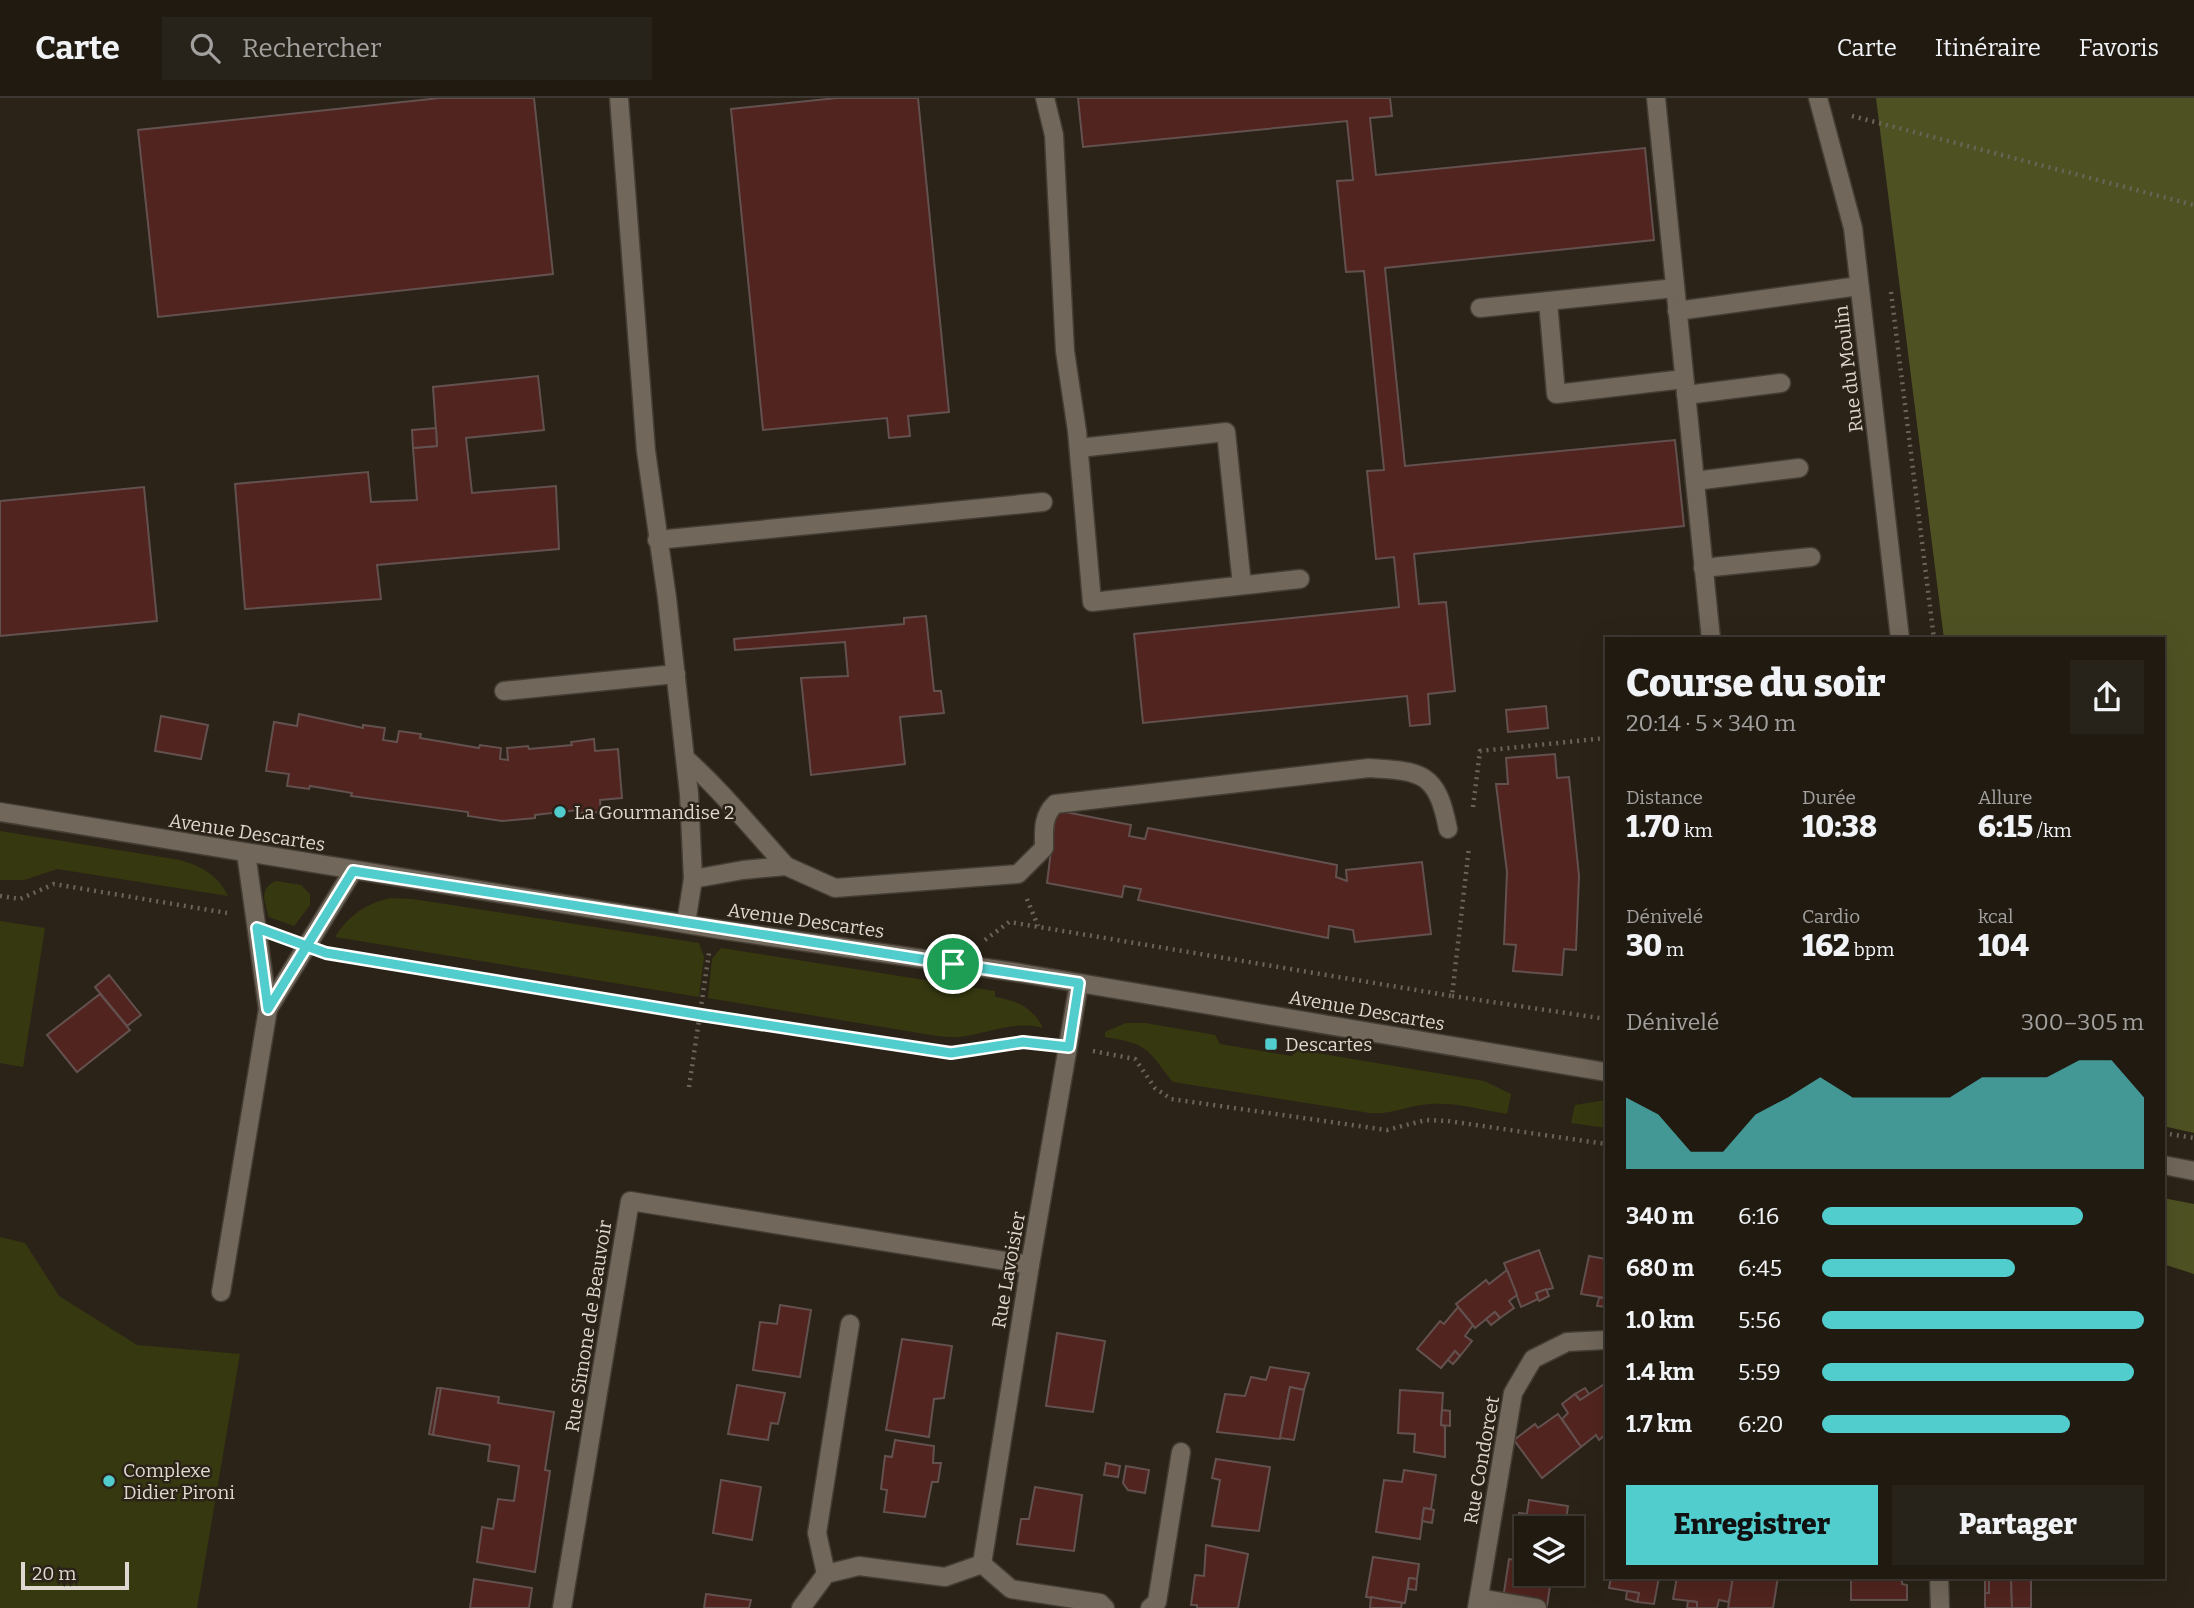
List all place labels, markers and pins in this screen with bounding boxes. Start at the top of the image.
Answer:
place label: La Gourmandise 2 [574,801,734,824]
marker: La Gourmandise 2 [552,804,568,820]
pin [923,934,983,994]
place label: Descartes [1285,1033,1372,1056]
marker: Descartes [1263,1036,1279,1052]
place label: Complexe Didier Pironi [123,1459,235,1504]
marker: Complexe Didier Pironi [101,1473,117,1489]

